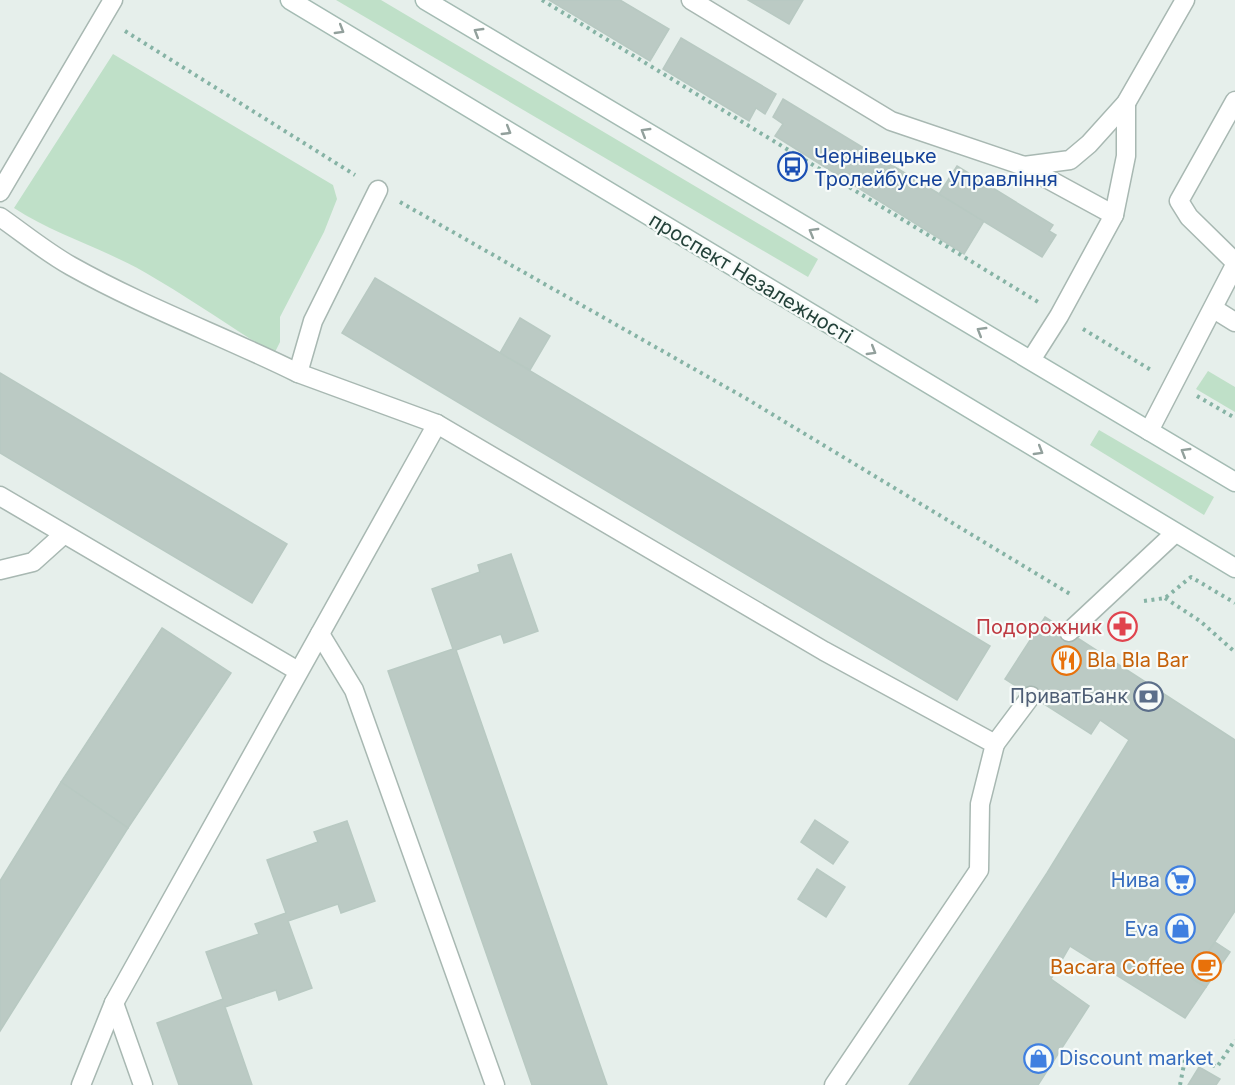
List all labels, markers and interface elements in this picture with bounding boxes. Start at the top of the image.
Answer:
one-way arrow [334,23,344,35]
one-way arrow [474,27,484,39]
one-way arrow [501,124,511,136]
one-way arrow [641,128,651,139]
place label: Чернівецьке Тролейбусне Управління [814,144,1058,191]
bus stop icon: Чернівецьке Тролейбусне Управління [777,151,809,183]
street label: проспект Незалежності [645,208,857,348]
one-way arrow [809,227,819,239]
one-way arrow [977,326,987,338]
one-way arrow [866,343,876,355]
one-way arrow [1033,444,1043,456]
one-way arrow [1181,448,1191,460]
pharmacy icon: Подорожник [1107,611,1139,643]
place label: Подорожник [976,615,1102,639]
restaurant icon: Bla Bla Bar [1050,644,1082,676]
place label: Bla Bla Bar [1087,648,1189,672]
bank icon: ПриватБанк [1133,680,1165,712]
place label: ПриватБанк [1010,684,1128,708]
supermarket icon: Нива [1165,864,1197,896]
place label: Нива [1111,868,1160,892]
shop icon: Eva [1164,913,1196,945]
place label: Eva [1125,917,1159,941]
cafe icon: Bacara Coffee [1190,951,1222,983]
place label: Bacara Coffee [1050,955,1185,979]
shop icon: Discount market [1022,1042,1054,1074]
place label: Discount market [1059,1046,1214,1070]

